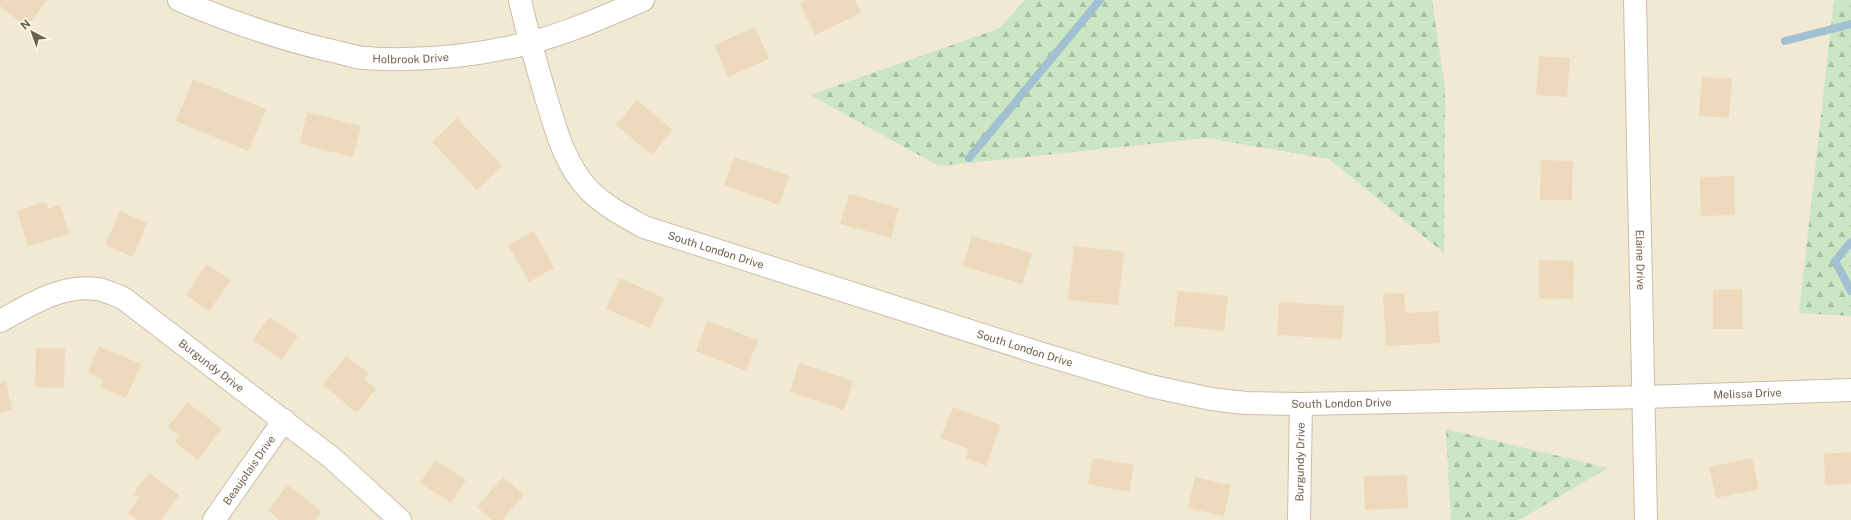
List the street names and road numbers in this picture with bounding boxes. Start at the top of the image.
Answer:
street label: Holbrook Drive [372,51,449,65]
street label: South London Drive [666,229,766,271]
street label: Elaine Drive [1634,230,1647,290]
street label: South London Drive [975,327,1074,369]
street label: Burgundy Drive [176,337,246,394]
street label: Melissa Drive [1713,386,1782,401]
street label: South London Drive [1291,396,1392,410]
street label: Burgundy Drive [1293,422,1307,502]
street label: Beaujolais Drive [221,433,277,507]

